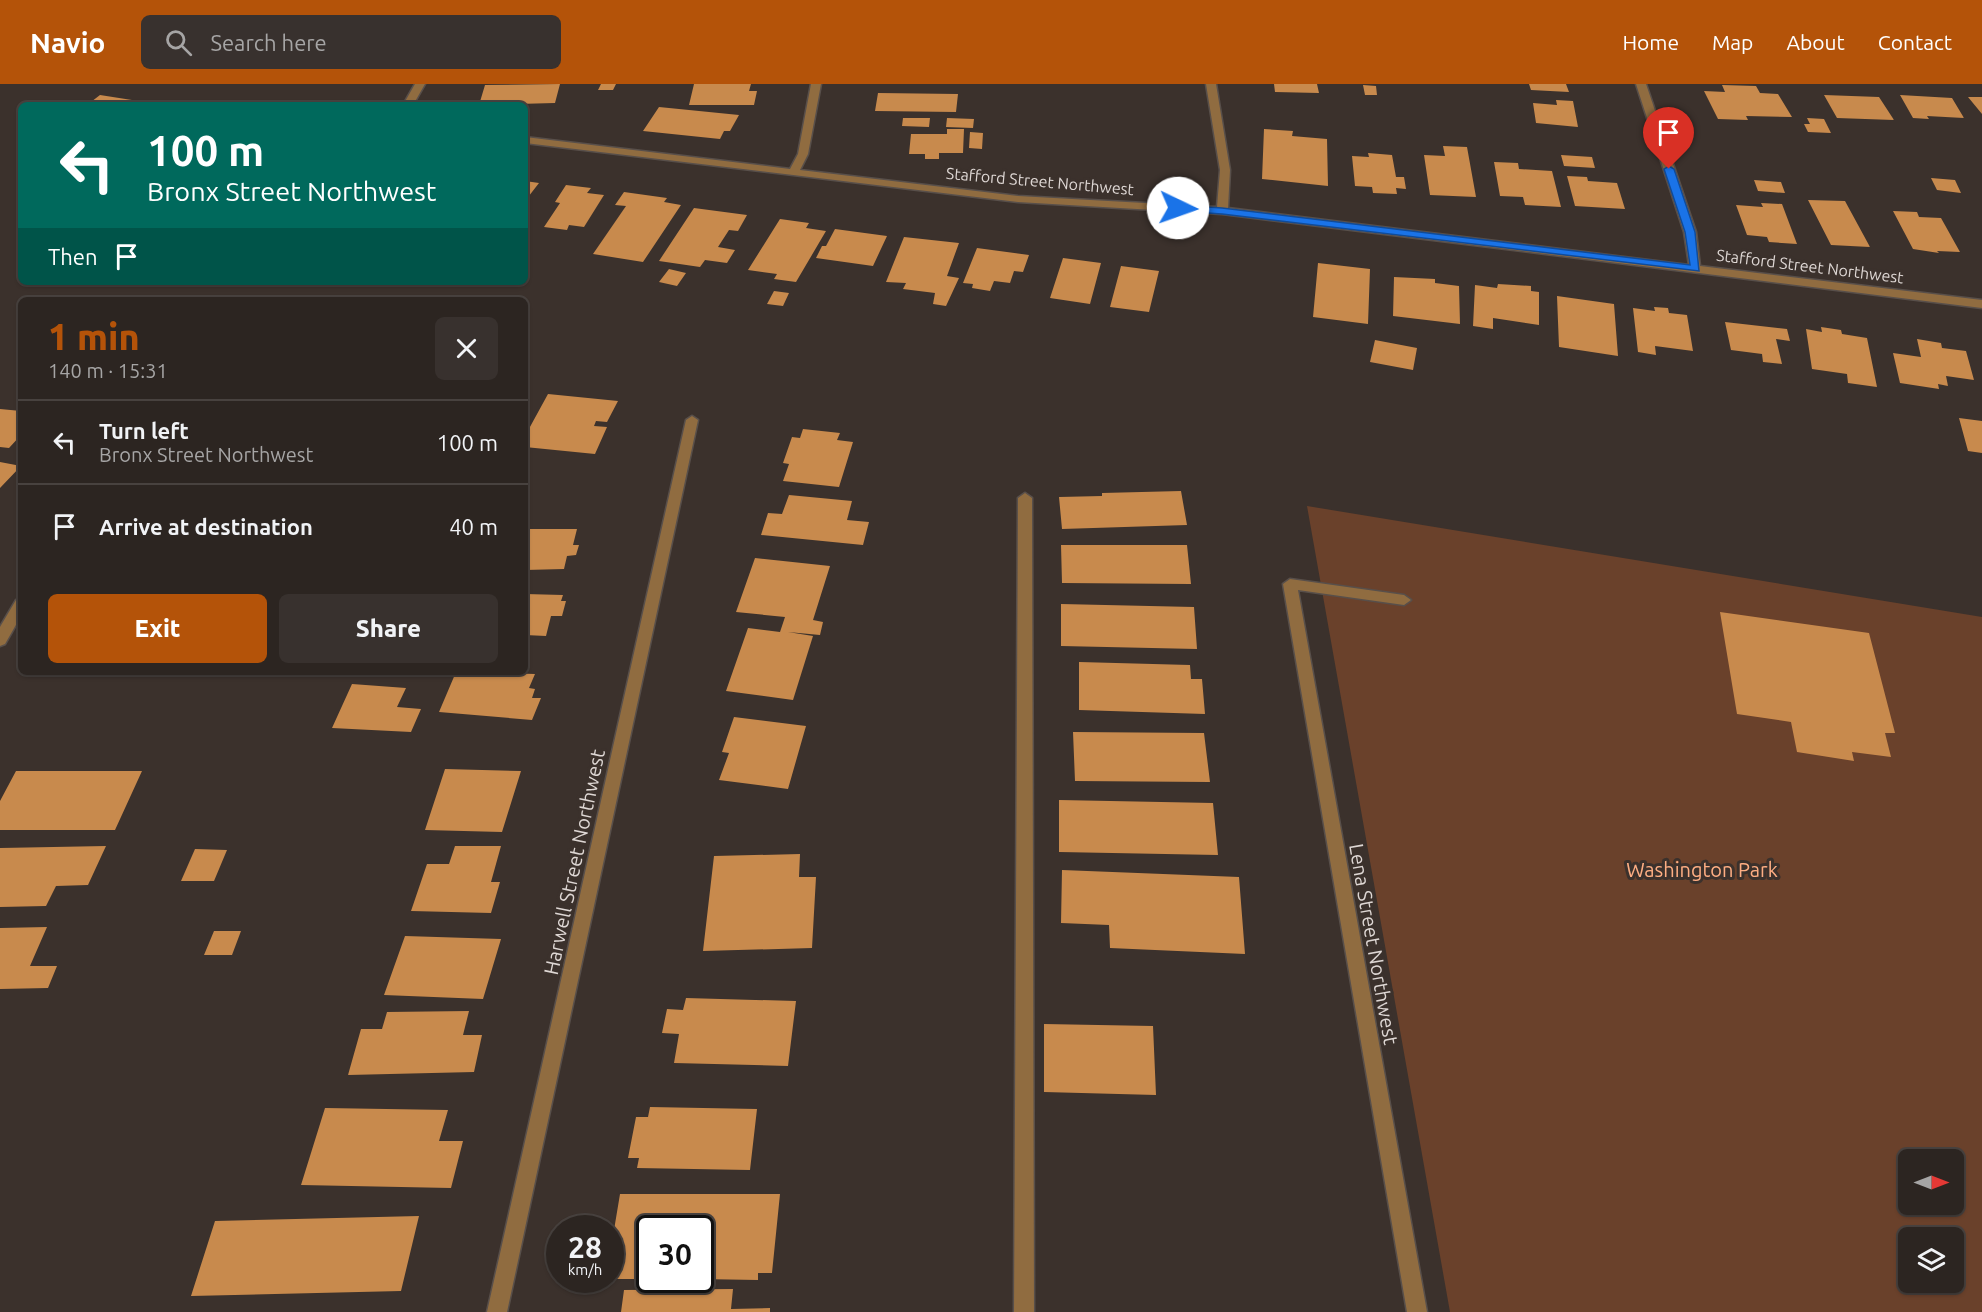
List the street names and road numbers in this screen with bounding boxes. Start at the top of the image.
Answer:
street label: Stafford Street Northwest [945,164,1135,198]
street label: Stafford Street Northwest [1715,246,1905,287]
street label: Harwell Street Northwest [539,747,609,977]
street label: Lena Street Northwest [1345,842,1403,1046]

